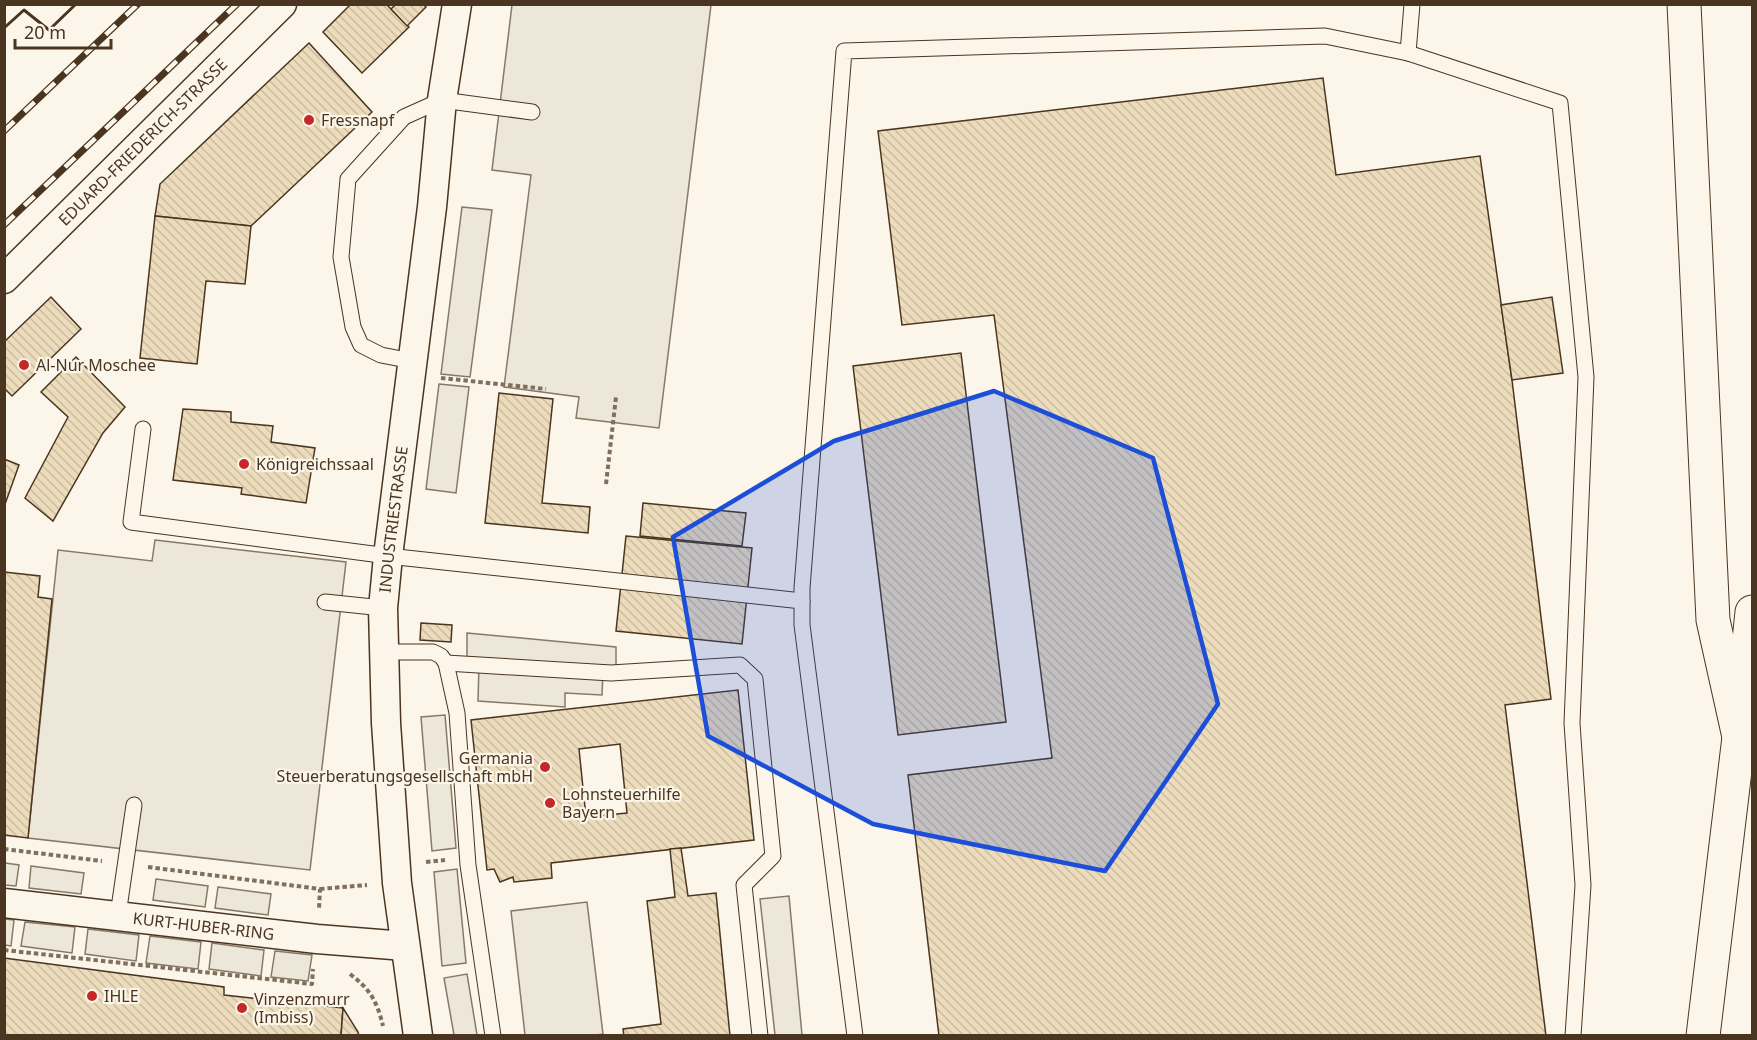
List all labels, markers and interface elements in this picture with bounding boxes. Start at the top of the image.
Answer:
scale bar [15,12,111,50]
text: 20 m [24,20,66,44]
street label: EDUARD-FRIEDERICH-STRASSE [53,53,232,230]
place label: Fressnapf [321,109,396,131]
marker: Fressnapf [302,113,316,127]
place label: Al-Nur Moschee [36,354,156,376]
marker: Al-Nur Moschee [17,358,31,372]
street label: INDUSTRIESTRASSE [374,445,413,594]
place label: Königreichssaal [256,453,374,475]
marker: Königreichssaal [237,457,251,471]
place label: Germania Steuerberatungsgesellschaft mbH [277,747,533,787]
marker: Germania Steuerberatungsgesellschaft mbH [538,760,552,774]
place label: Lohnsteuerhilfe Bayern [562,783,681,823]
marker: Lohnsteuerhilfe Bayern [543,796,557,810]
street label: KURT-HUBER-RING [132,907,276,945]
place label: IHLE [104,985,139,1007]
place label: Vinzenzmurr (Imbiss) [254,988,350,1028]
marker: IHLE [85,989,99,1003]
marker: Vinzenzmurr (Imbiss) [235,1001,249,1015]

